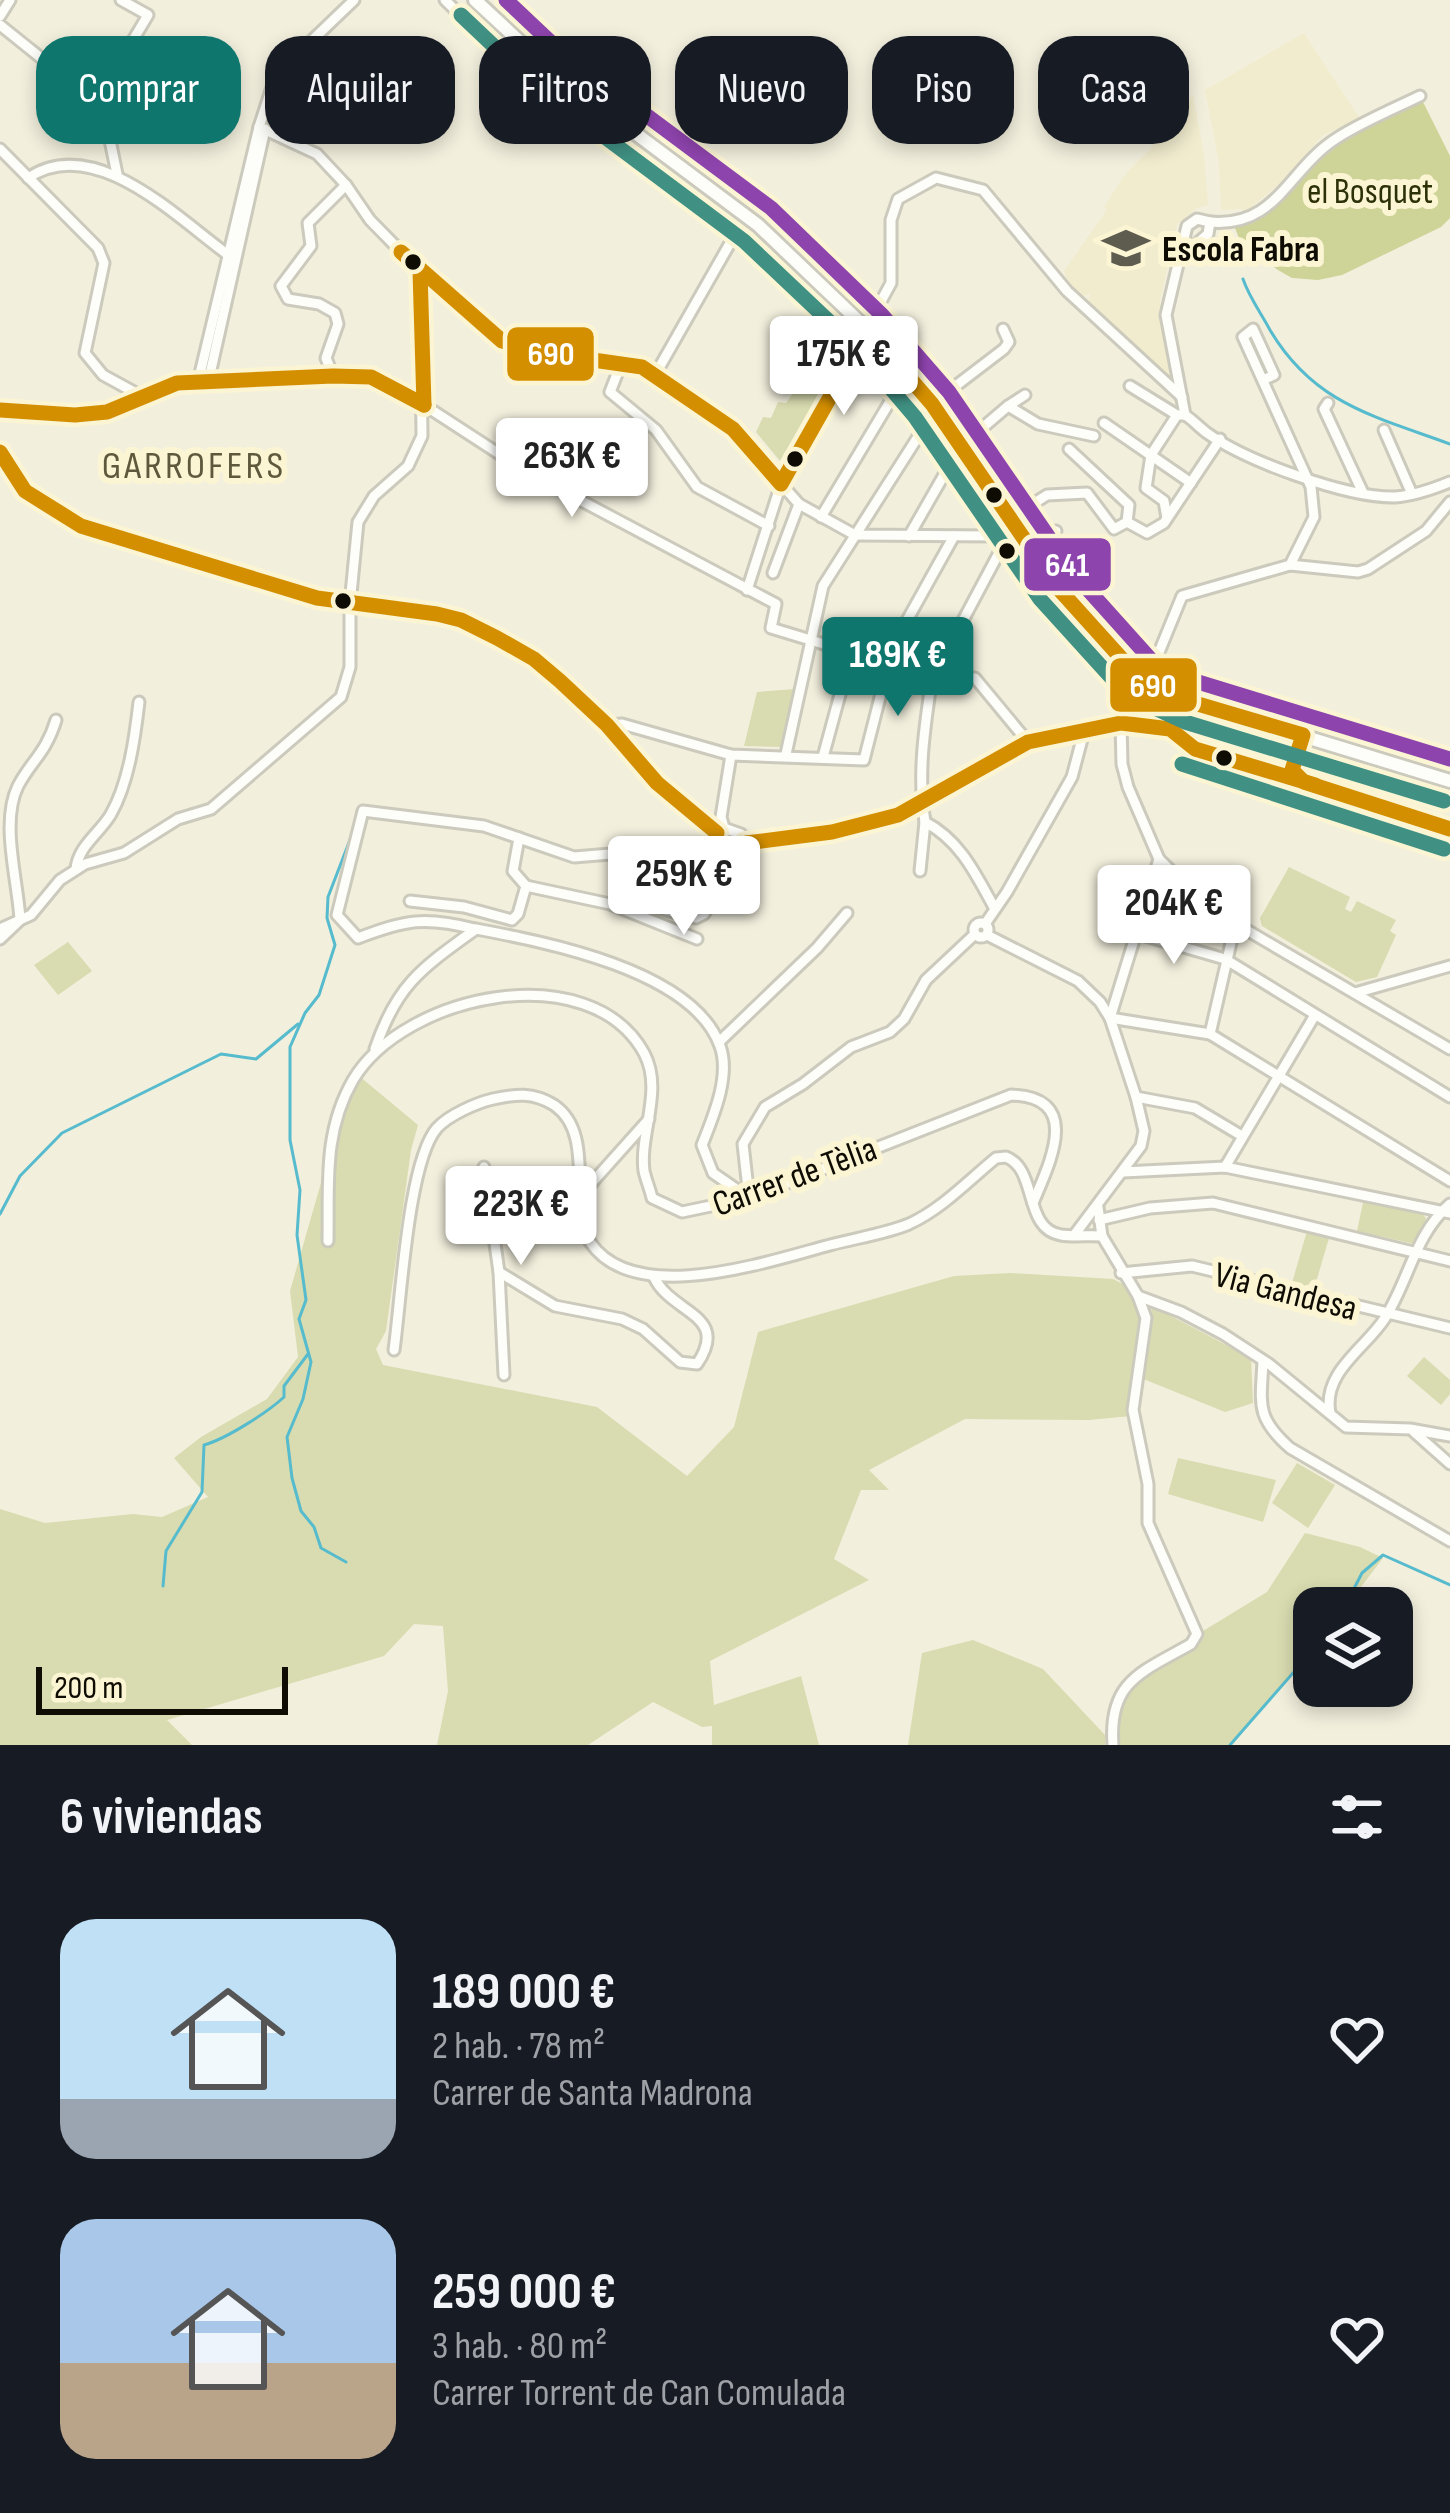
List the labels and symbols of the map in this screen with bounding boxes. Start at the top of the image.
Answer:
park label: el Bosquet [1307,171,1433,214]
school or university icon: Escola Fabra [1101,223,1151,273]
place label: Escola Fabra [1162,229,1319,272]
unlabelled marker [402,251,424,273]
pin: 175K € [746,316,942,418]
line badge: 690 [505,325,596,383]
text: 690 [528,335,574,375]
pin: 263K € [474,418,670,520]
district label: GARROFERS [102,443,286,490]
unlabelled marker [784,448,806,470]
unlabelled marker [983,484,1005,506]
line badge: 641 [1022,536,1113,593]
unlabelled marker [996,540,1018,562]
text: 641 [1045,546,1089,586]
unlabelled marker [332,590,354,612]
pin: 189K € [800,617,996,719]
line badge: 690 [1108,656,1199,714]
text: 690 [1130,667,1176,707]
unlabelled marker [1213,747,1235,769]
pin: 259K € [586,836,782,938]
pin: 204K € [1076,865,1272,967]
street label: Carrer de Tèlia [707,1128,883,1227]
pin: 223K € [423,1166,619,1268]
street label: Via Gandesa [1210,1254,1361,1331]
scale bar [36,1661,288,1714]

